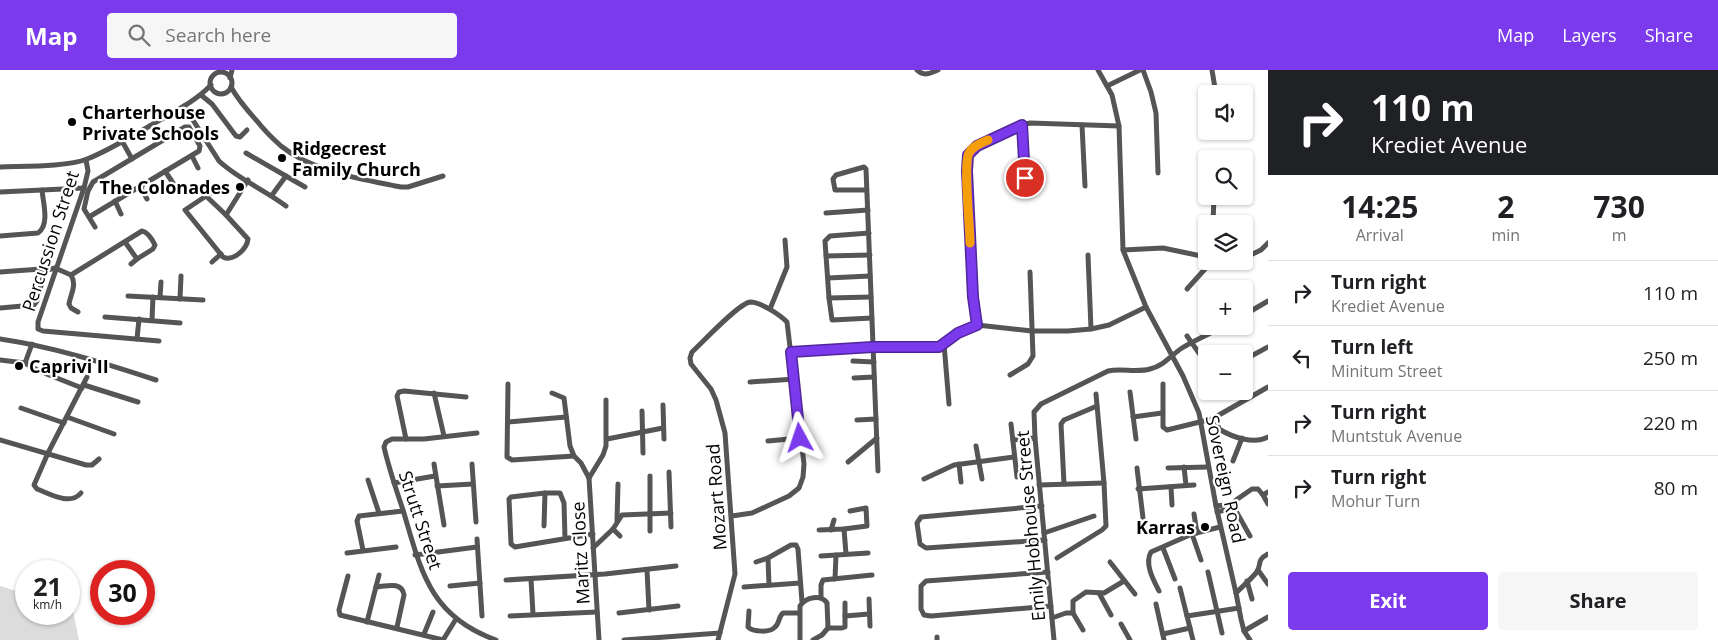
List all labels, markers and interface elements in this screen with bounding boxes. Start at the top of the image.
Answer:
search box [107,13,457,58]
text: Map [25,19,77,52]
icon: search [125,21,153,49]
text: Search here [165,22,271,48]
text: Map [1497,23,1534,47]
text: Layers [1562,23,1617,47]
text: Share [1645,23,1693,47]
text: 110 m [1371,84,1475,131]
map controls [1198,85,1253,400]
button: sound [1198,85,1253,140]
icon: right [1288,90,1353,155]
place label: Charterhouse Private Schools [82,100,219,145]
marker: Charterhouse Private Schools [66,116,78,128]
text: Krediet Avenue [1371,129,1527,159]
place label: Ridgecrest Family Church [292,136,421,181]
button: search [1198,150,1253,205]
marker: Ridgecrest Family Church [276,152,288,164]
pin [1004,157,1046,199]
icon: arrive [1011,164,1039,192]
street label: Percussion Street [16,168,84,314]
place label: The Colonades [100,175,230,199]
marker: The Colonades [234,181,246,193]
text: 14:25 [1341,186,1418,227]
text: 2 [1497,186,1514,227]
text: 730 [1593,186,1645,227]
button: layers [1198,215,1253,270]
text: Arrival [1356,224,1404,246]
text: min [1492,224,1520,246]
text: m [1612,224,1627,246]
text: Turn right [1331,269,1426,295]
icon: right [1288,279,1316,307]
button: + [1198,280,1253,335]
text: 110 m [1643,280,1698,306]
text: Krediet Avenue [1331,295,1445,317]
text: Turn left [1331,334,1413,360]
icon: left [1288,344,1316,372]
button: − [1198,345,1253,400]
text: 250 m [1643,345,1698,371]
place label: Caprivi II [29,354,109,378]
marker: Caprivi II [13,360,25,372]
text: Minitum Street [1331,360,1442,382]
text: Turn right [1331,399,1426,425]
icon: right [1288,409,1316,437]
text: 220 m [1643,410,1698,436]
position arrow [773,411,825,463]
street label: Sovereign Road [1201,413,1251,545]
text: Muntstuk Avenue [1331,425,1462,447]
street label: Emily Hobhouse Street [1010,430,1050,622]
street label: Mozart Road [700,443,732,551]
text: Turn right [1331,464,1426,490]
street label: Strutt Street [394,468,448,572]
icon: right [1288,474,1316,502]
text: 80 m [1654,475,1698,501]
text: Mohur Turn [1331,490,1420,512]
street label: Maritz Close [565,501,595,605]
place label: Karras [1136,515,1195,539]
marker: Karras [1199,521,1211,533]
speed limit sign: 30 [90,560,155,625]
text: 21 [33,569,62,603]
button: Exit [1288,572,1488,630]
button: Share [1498,572,1698,630]
text: km/h [33,596,62,613]

